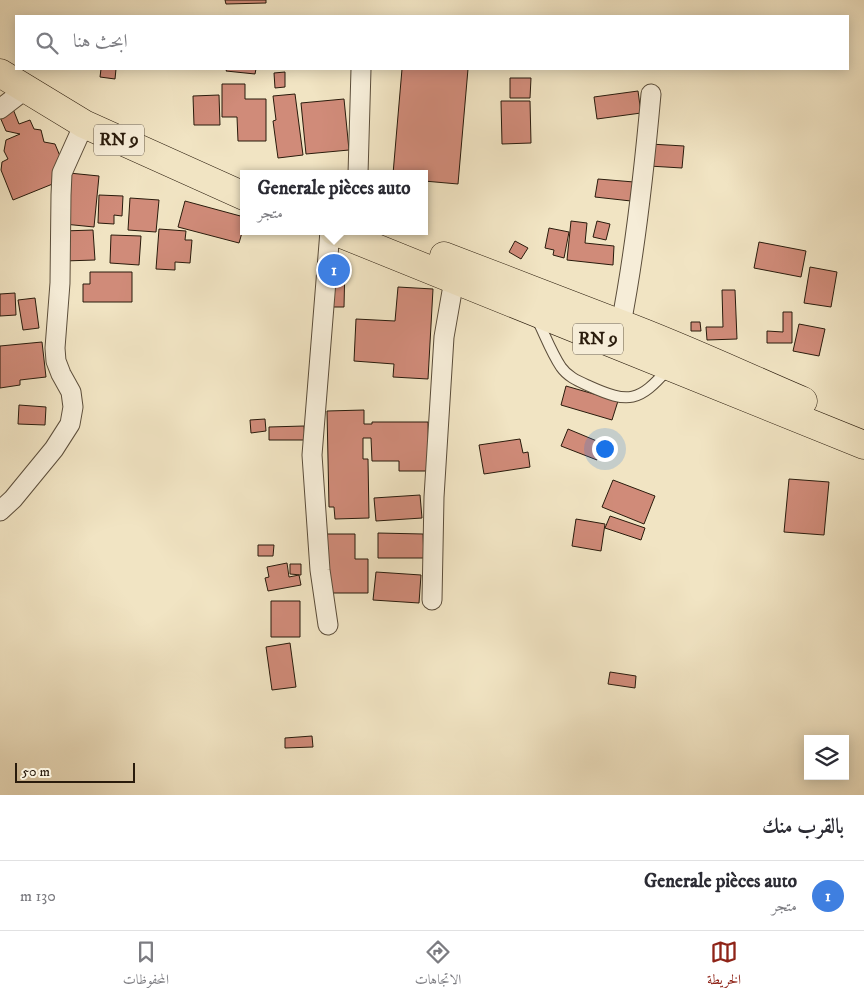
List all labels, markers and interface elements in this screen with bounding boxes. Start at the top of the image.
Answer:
search box [15,15,849,70]
icon: search [33,29,61,57]
text: ابحث هنا [73,30,128,53]
road number: RN 9 [94,124,144,156]
popup [240,170,428,235]
text: Generale pièces auto [258,177,410,200]
text: متجر [258,203,283,223]
pin: 1 [318,251,350,289]
road number: RN 9 [573,324,623,354]
your location [592,436,618,462]
map controls [804,735,849,780]
button: layers [804,735,849,780]
scale bar [15,760,135,783]
text: 50 m [22,763,50,781]
text: بالقرب منك [762,814,844,840]
text: Generale pièces auto [644,870,797,893]
text: 130 m [20,886,56,906]
text: 1 [825,886,831,906]
text: متجر [772,896,797,916]
tab: المحفوظات [123,938,169,993]
tab: الاتجاهات [415,938,461,993]
tab: الخريطة [707,938,741,993]

